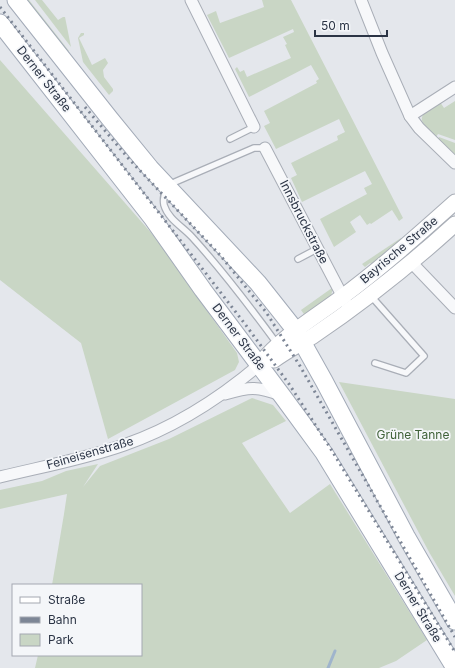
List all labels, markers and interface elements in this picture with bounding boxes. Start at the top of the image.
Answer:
scale bar [315,12,387,38]
text: 50 m [321,18,350,33]
street label: Derner Straße [14,43,75,115]
street label: Innsbruckstraße [277,177,332,266]
street label: Bayrische Straße [357,213,441,286]
street label: Derner Straße [209,300,269,373]
park label: Grüne Tanne [377,427,449,442]
street label: Feineisenstraße [45,433,135,472]
street label: Derner Straße [391,569,445,645]
legend [12,584,142,656]
text: Straße [48,592,85,607]
text: Bahn [48,612,77,627]
text: Park [48,632,74,647]

